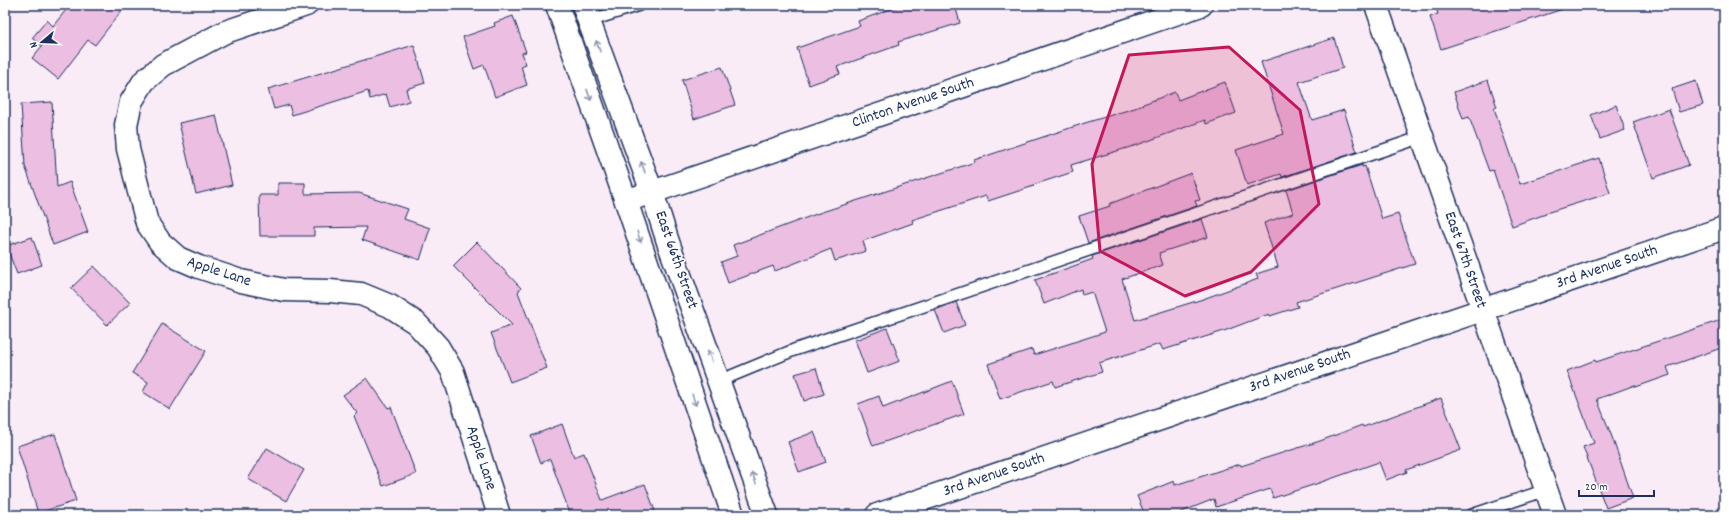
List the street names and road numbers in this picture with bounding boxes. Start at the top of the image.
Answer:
street label: Clinton Avenue South [849,71,977,135]
street label: East 66th Street [648,208,704,312]
street label: East 67th Street [1438,209,1492,311]
street label: 3rd Avenue South [1553,239,1661,295]
street label: Apple Lane [184,251,254,293]
street label: 3rd Avenue South [1246,343,1354,399]
street label: Apple Lane [460,423,502,493]
street label: 3rd Avenue South [940,447,1048,503]

